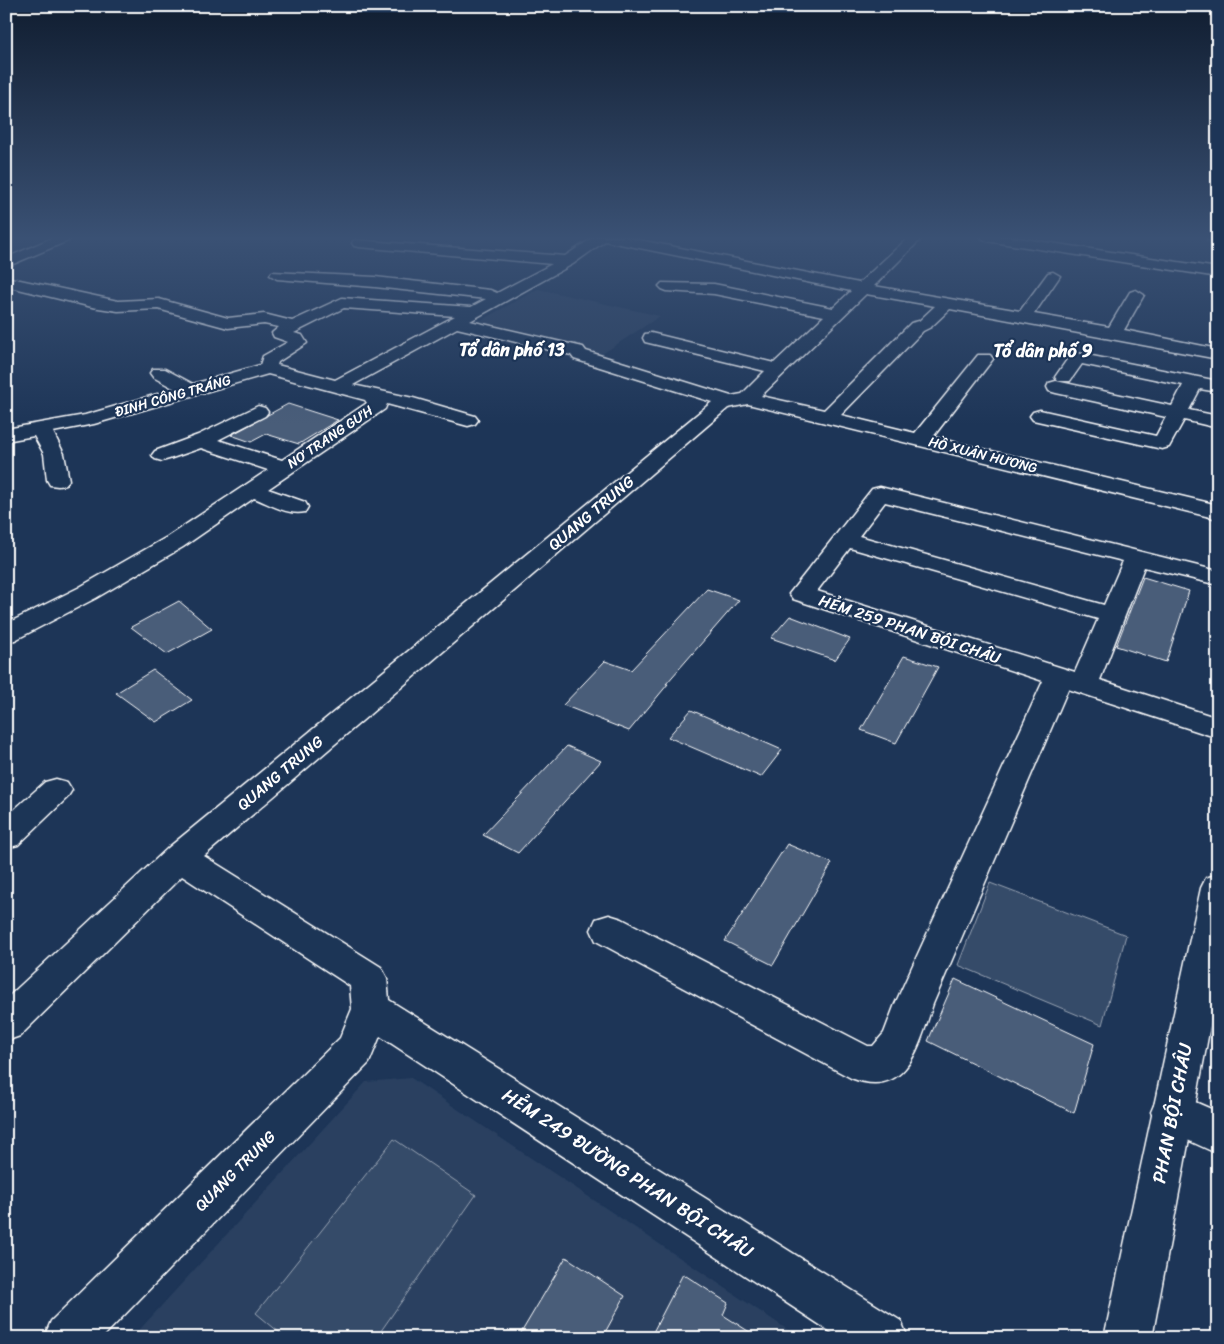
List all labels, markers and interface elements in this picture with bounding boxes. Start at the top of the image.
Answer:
district label: Tổ dân phố 13 [459,334,565,366]
district label: Tổ dân phố 9 [994,335,1092,367]
street label: ĐINH CÔNG TRÁNG [112,367,234,425]
street label: NƠ TRANG GƯH [282,399,378,475]
street label: HỒ XUÂN HƯƠNG [926,429,1040,481]
street label: QUANG TRUNG [541,468,641,558]
street label: HẺM 259 PHAN BỘI CHÂU [815,586,1005,672]
street label: QUANG TRUNG [230,728,330,818]
street label: PHAN BỘI CHÂU [1142,1039,1202,1186]
street label: HẺM 249 ĐƯỜNG PHAN BỘI CHÂU [495,1079,761,1267]
street label: QUANG TRUNG [187,1123,283,1219]

